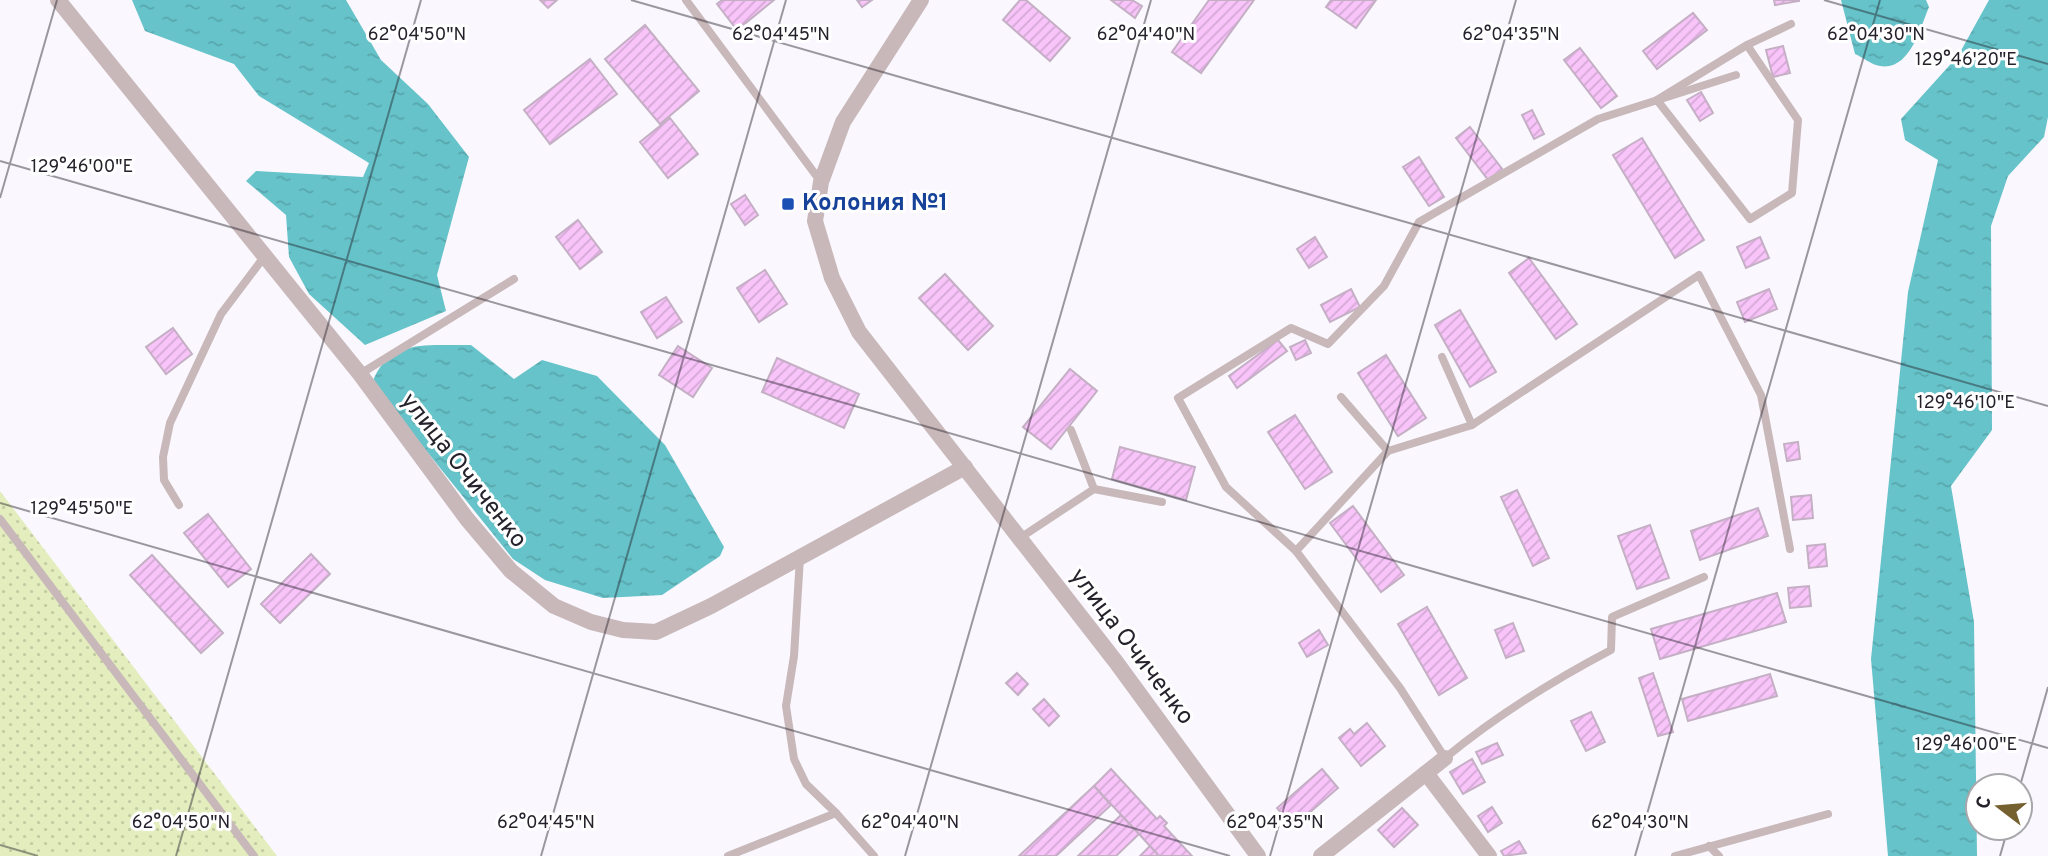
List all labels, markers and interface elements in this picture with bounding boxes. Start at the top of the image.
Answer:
text: 62°04'50"N [368,24,466,47]
text: 62°04'45"N [732,24,830,47]
text: 62°04'40"N [1097,24,1195,47]
text: 62°04'35"N [1462,24,1560,47]
text: 62°04'30"N [1827,24,1925,47]
text: 129°46'20"E [1915,49,2017,72]
text: 129°46'00"E [31,156,133,179]
place label: Колония №1 [802,189,948,219]
marker: Колония №1 [780,196,796,212]
street label: улица Очиченко [393,387,533,555]
text: 129°46'10"E [1917,392,2015,415]
text: 129°45'50"E [31,498,133,521]
street label: улица Очиченко [1062,563,1200,731]
text: 129°46'00"E [1915,734,2017,757]
north arrow [1964,772,2034,842]
text: С [1971,794,1998,812]
text: 62°04'50"N [132,812,230,835]
text: 62°04'45"N [497,812,595,835]
text: 62°04'40"N [861,812,959,835]
text: 62°04'35"N [1226,812,1324,835]
text: 62°04'30"N [1591,812,1689,835]

